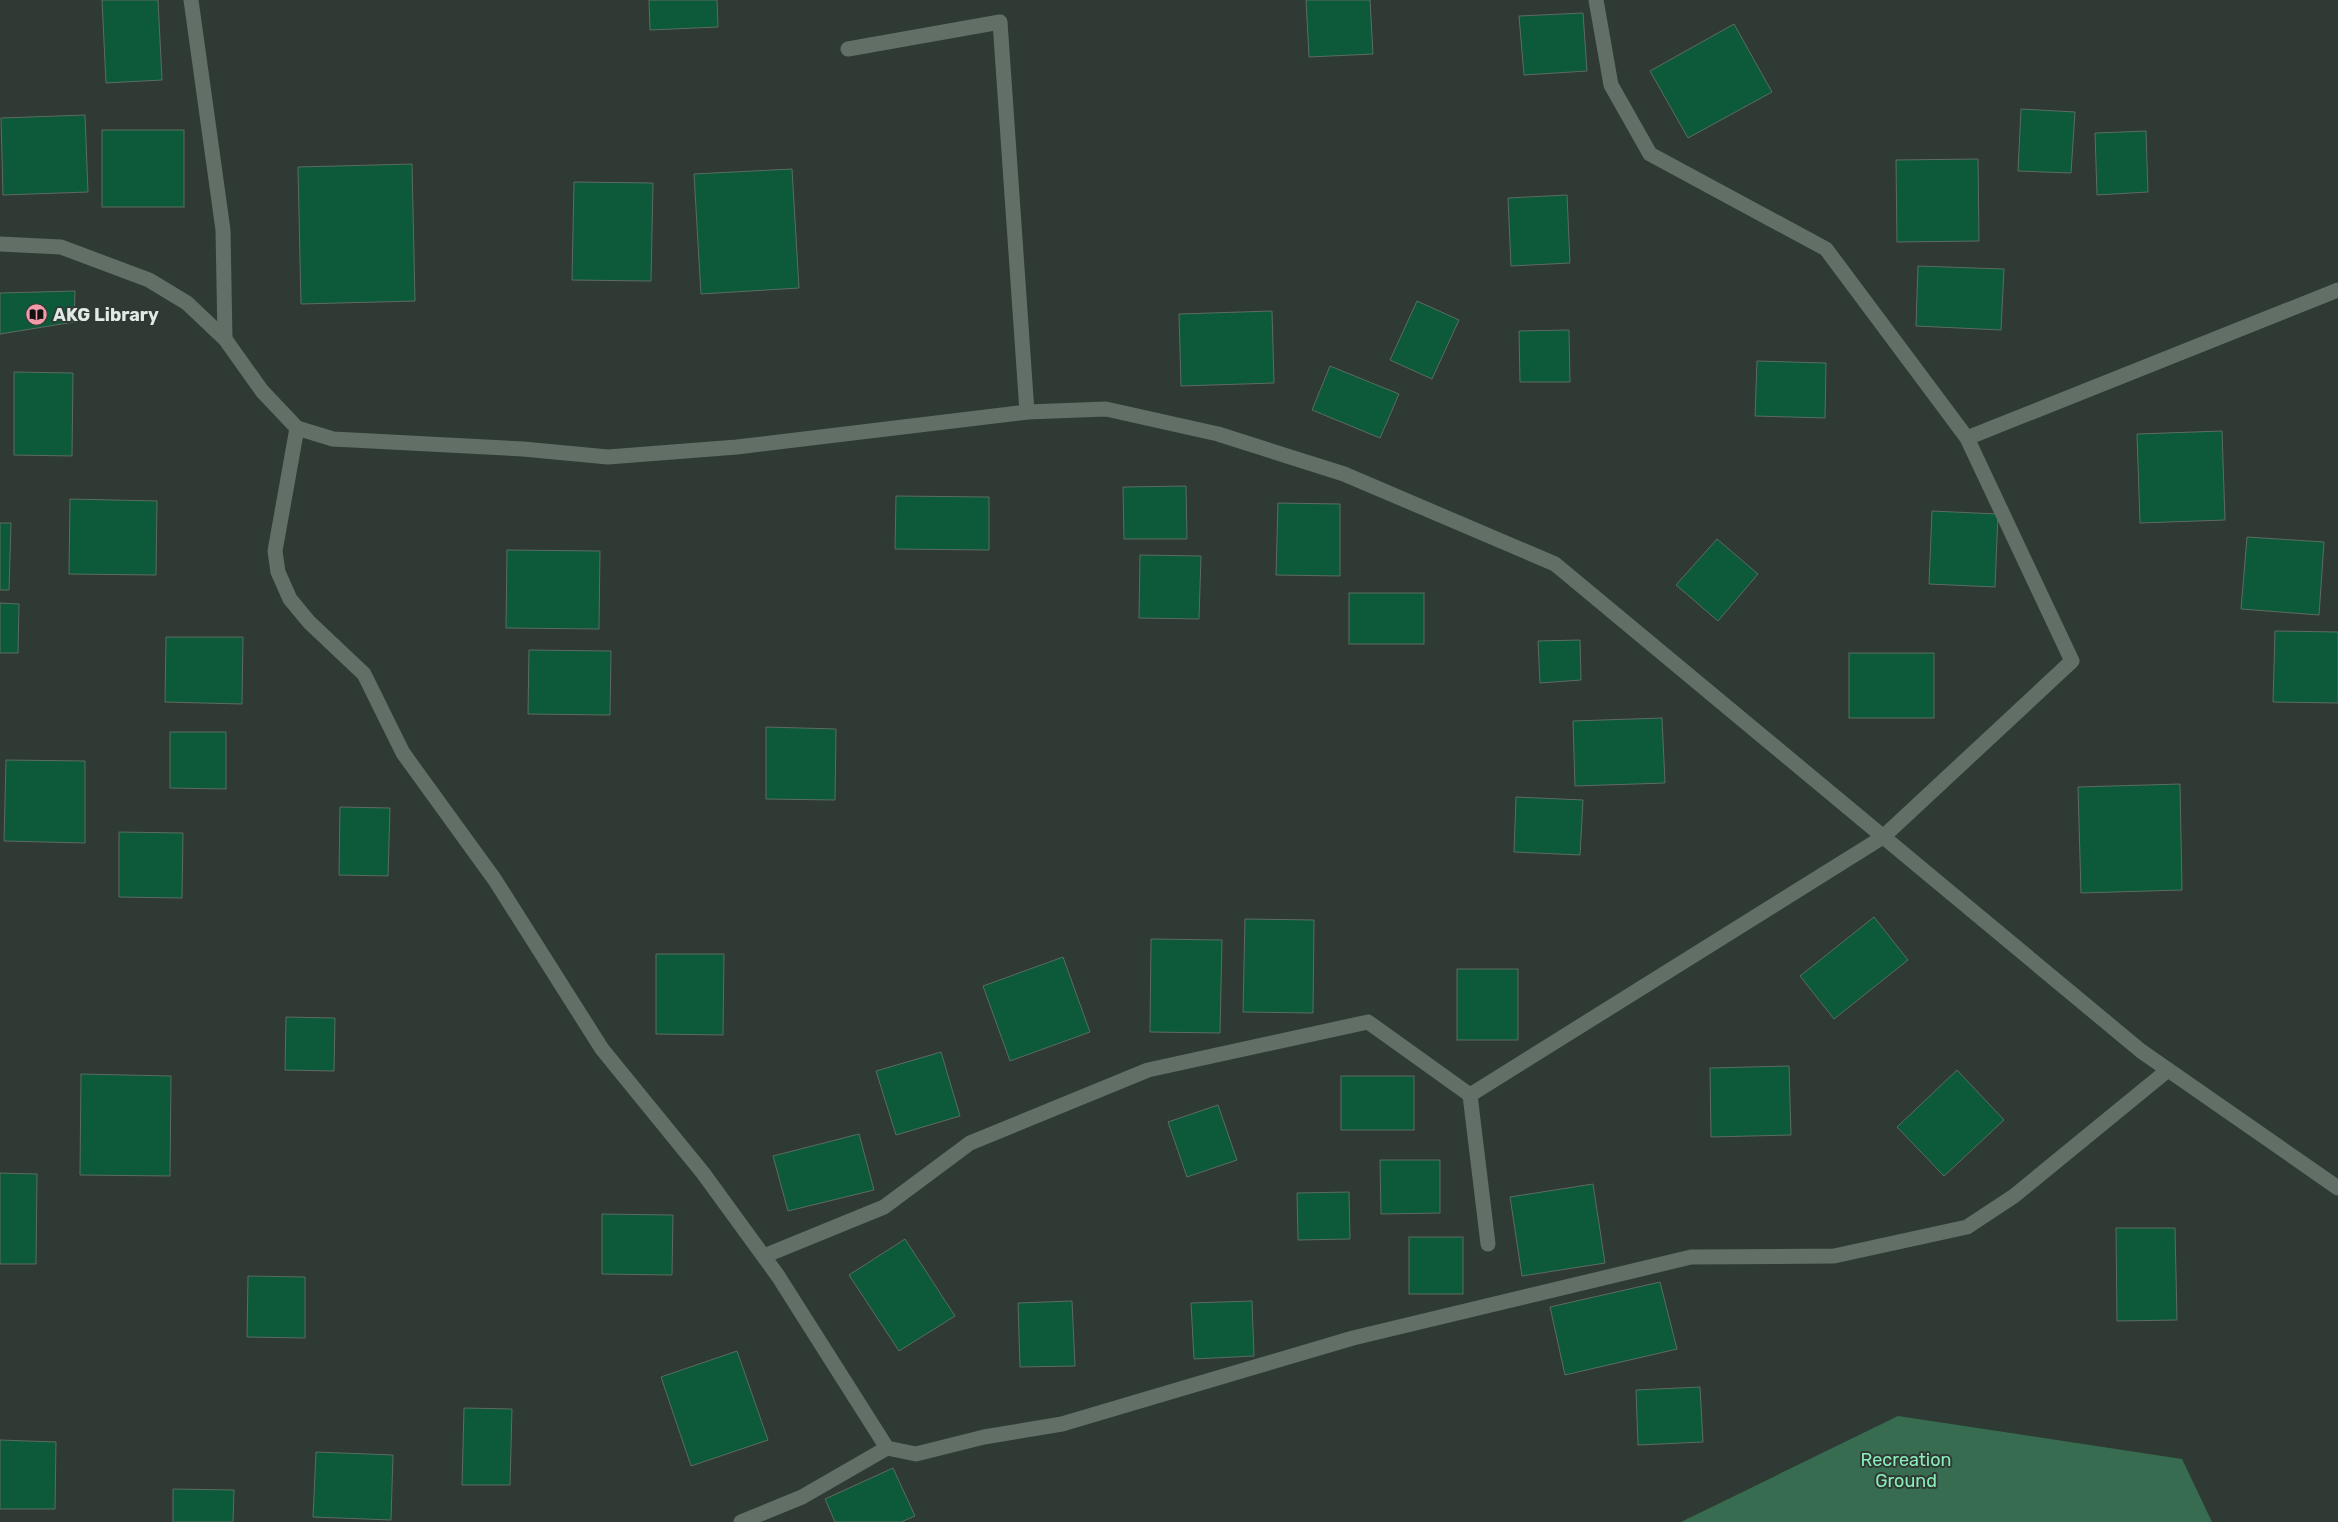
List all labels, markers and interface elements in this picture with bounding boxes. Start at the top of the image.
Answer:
library icon: AKG Library [25,303,49,327]
place label: AKG Library [53,304,159,326]
park label: Recreation Ground [1861,1449,1951,1492]

